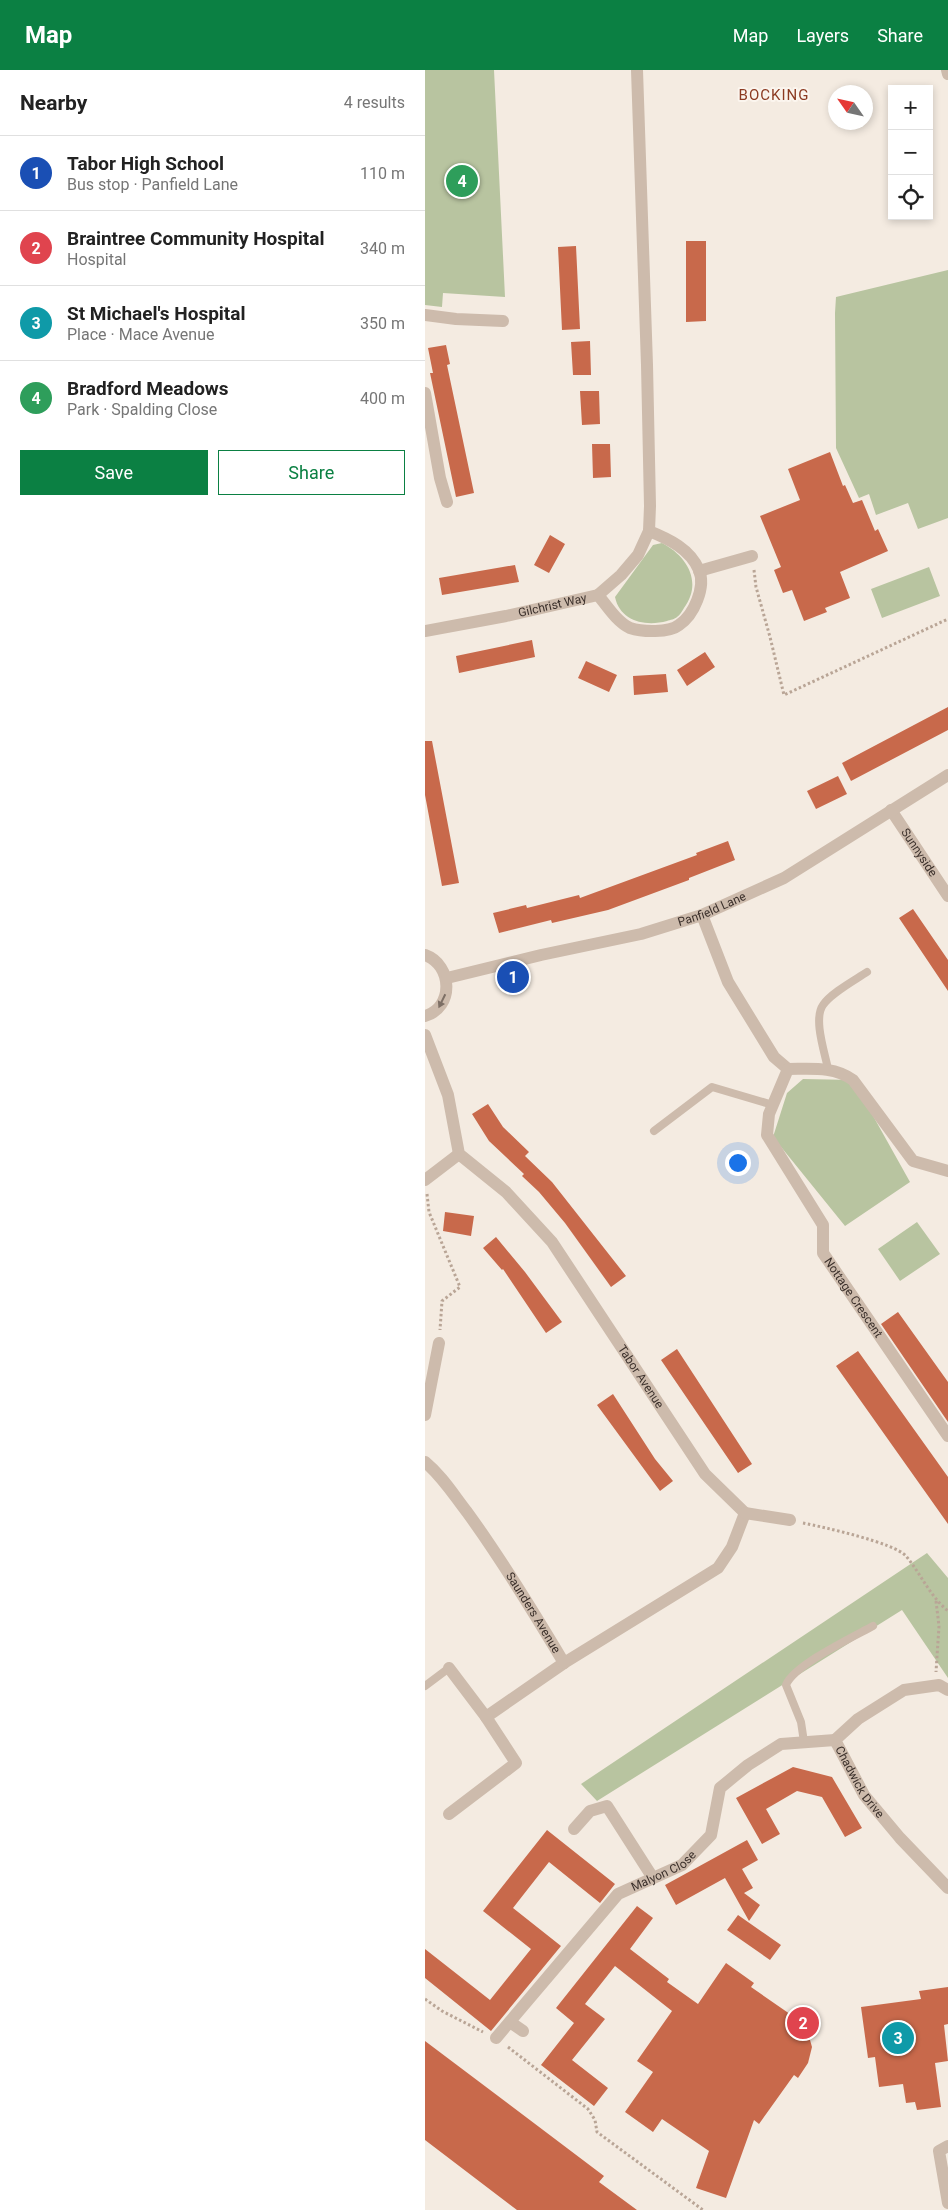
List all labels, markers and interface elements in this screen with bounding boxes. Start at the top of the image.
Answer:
text: Map [25,21,72,49]
text: Map [733,25,768,46]
text: Layers [796,25,849,46]
text: Share [877,25,923,46]
north arrow [828,85,873,130]
map controls [888,85,933,220]
button: + [888,85,933,130]
district label: BOCKING [739,86,809,104]
text: Nearby [20,91,87,115]
text: 4 results [344,93,405,112]
button: − [888,130,933,175]
text: Tabor High School [67,152,224,175]
pin: 4 [446,162,478,200]
text: 1 [31,164,41,183]
text: 110 m [360,164,405,183]
text: Bus stop · Panfield Lane [67,175,238,194]
button: locate [888,175,933,220]
text: Braintree Community Hospital [67,227,324,250]
text: 2 [31,239,41,258]
text: 340 m [360,239,405,258]
text: Hospital [67,250,127,269]
text: St Michael's Hospital [67,302,245,325]
text: 3 [31,314,41,333]
text: 350 m [360,314,405,333]
text: Place · Mace Avenue [67,325,214,344]
text: Bradford Meadows [67,377,229,400]
text: 4 [31,389,41,408]
text: 400 m [360,389,405,408]
text: Park · Spalding Close [67,400,217,419]
button: Save [20,450,208,495]
button: Share [218,450,405,495]
street label: Gilchrist Way [517,591,588,620]
street label: Sunnyside [898,826,940,879]
street label: Panfield Lane [676,889,748,929]
pin: 1 [497,958,529,996]
one-way arrow [437,994,445,1008]
your location [725,1150,751,1176]
street label: Nottage Crescent [821,1255,886,1340]
street label: Tabor Avenue [615,1342,667,1411]
street label: Saunders Avenue [503,1569,563,1656]
street label: Chadwick Drive [832,1744,887,1821]
street label: Malyon Close [629,1848,699,1894]
pin: 2 [787,2004,819,2042]
pin: 3 [882,2019,914,2057]

